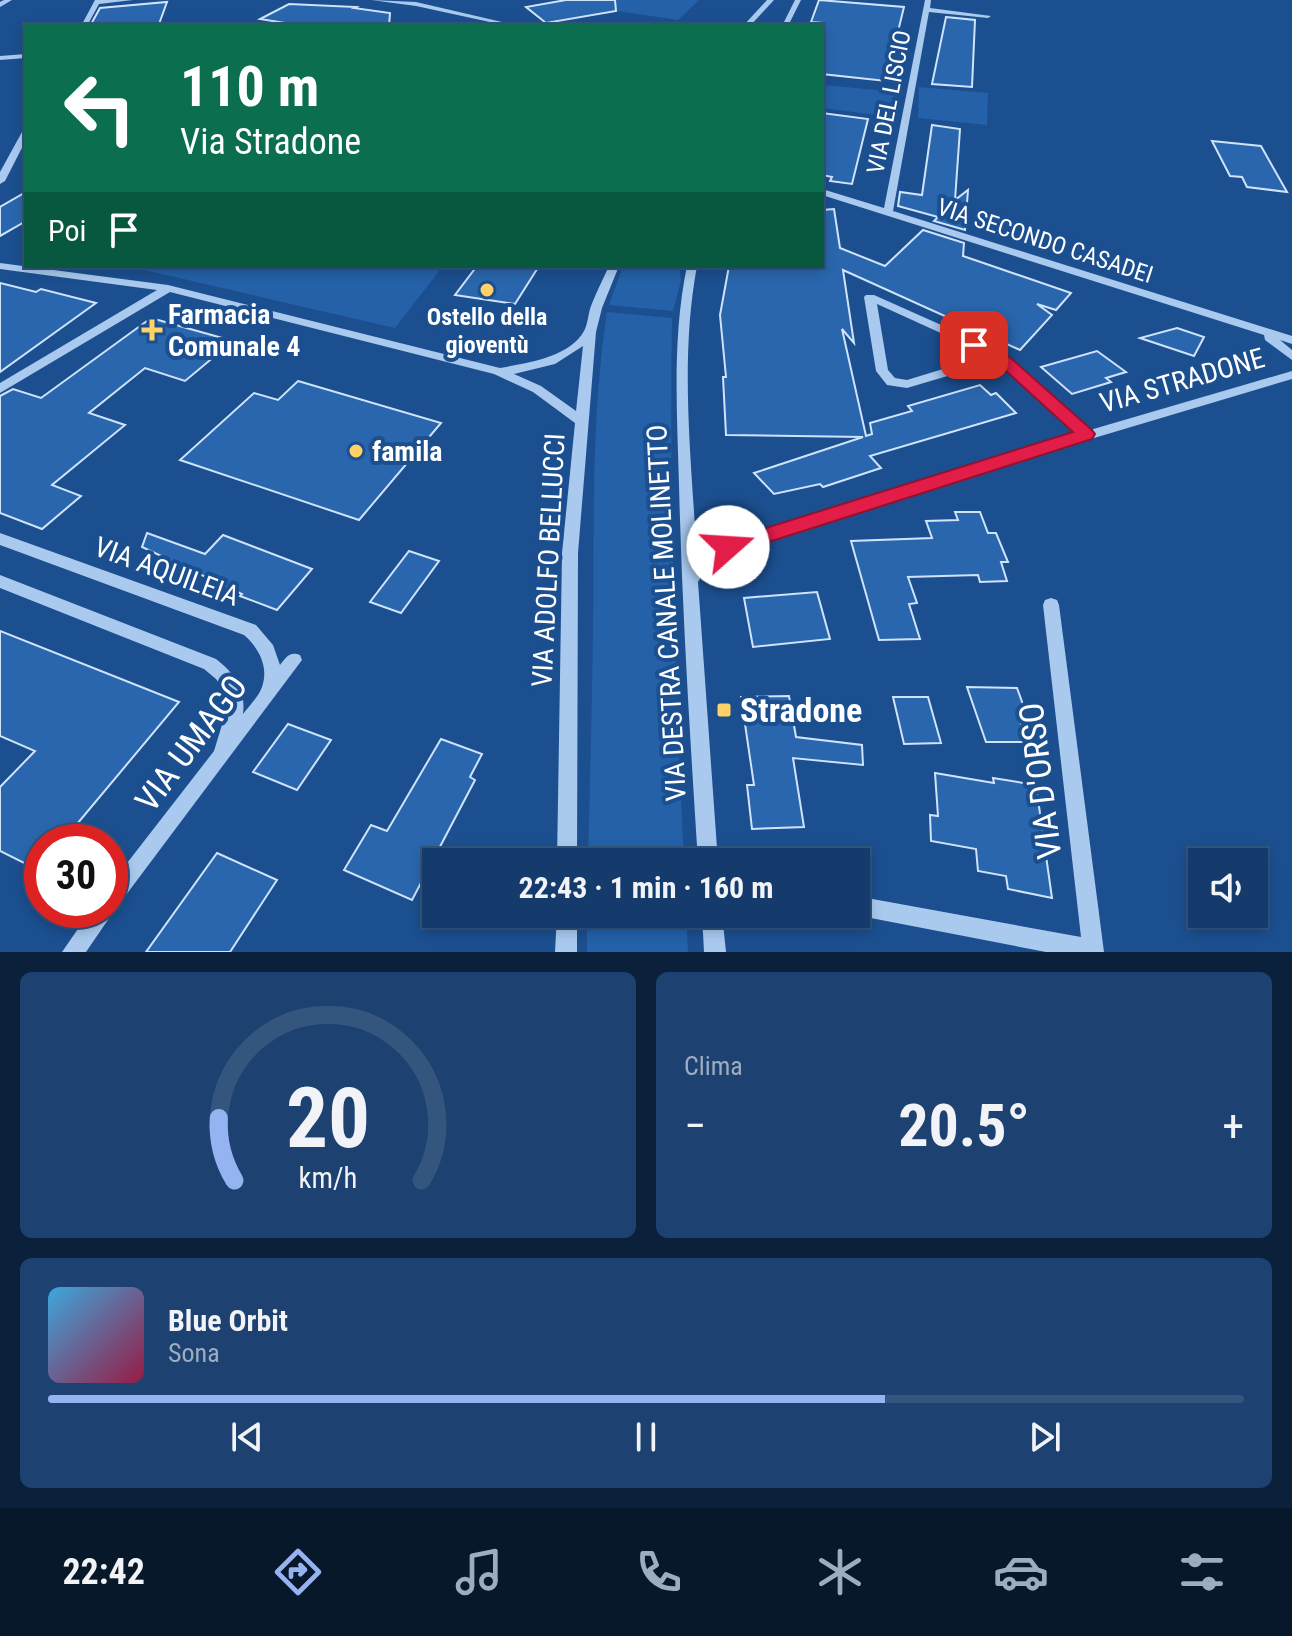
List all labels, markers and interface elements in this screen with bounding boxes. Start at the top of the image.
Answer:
street label: VIA DEL LISCIO [861,28,917,176]
text: 110 m [180,54,319,120]
icon: left [48,56,152,160]
text: Via Stradone [180,121,361,163]
street label: VIA SECONDO CASADEI [934,193,1156,289]
icon: arrive [102,208,146,252]
text: Poi [48,213,86,248]
marker: Ostello della gioventù [478,281,496,299]
place label: Farmacia Comunale 4 [168,298,300,363]
place label: Ostello della gioventù [427,303,547,359]
pin [940,311,1008,379]
marker: Farmacia Comunale 4 [143,321,161,339]
icon: arrive [952,323,996,367]
street label: VIA STRADONE [1096,341,1268,420]
street label: VIA DESTRA CANALE MOLINETTO [640,424,693,802]
street label: VIA ADOLFO BELLUCCI [525,432,572,688]
place label: famila [372,435,442,468]
marker: famila [347,442,365,460]
position arrow [686,505,770,589]
street label: VIA AQUILEIA [90,530,244,613]
street label: VIA UMAGO [127,667,255,819]
place label: Stradone [740,690,862,730]
marker: Stradone [715,701,733,719]
street label: VIA D'ORSO [1011,701,1069,861]
speed limit sign: 30 [24,824,128,928]
map controls [1188,848,1268,928]
button: sound [1188,848,1268,928]
text: 22:43 · 1 min · 160 m [519,870,773,905]
text: Clima [684,1051,743,1081]
text: 20 [286,1070,370,1167]
text: 20.5° [898,1090,1030,1161]
text: − [684,1100,706,1152]
text: + [1222,1100,1244,1152]
text: km/h [299,1161,357,1195]
text: Blue Orbit [168,1303,288,1338]
text: Sona [168,1338,220,1368]
icon: previous [225,1415,269,1459]
icon: pause [624,1415,668,1459]
icon: next [1023,1415,1067,1459]
icon: directions [270,1544,326,1600]
icon: music [451,1544,507,1600]
icon: phone [631,1544,687,1600]
icon: climate [812,1544,868,1600]
icon: car [993,1544,1049,1600]
icon: filters [1174,1544,1230,1600]
text: 22:42 [62,1551,145,1593]

